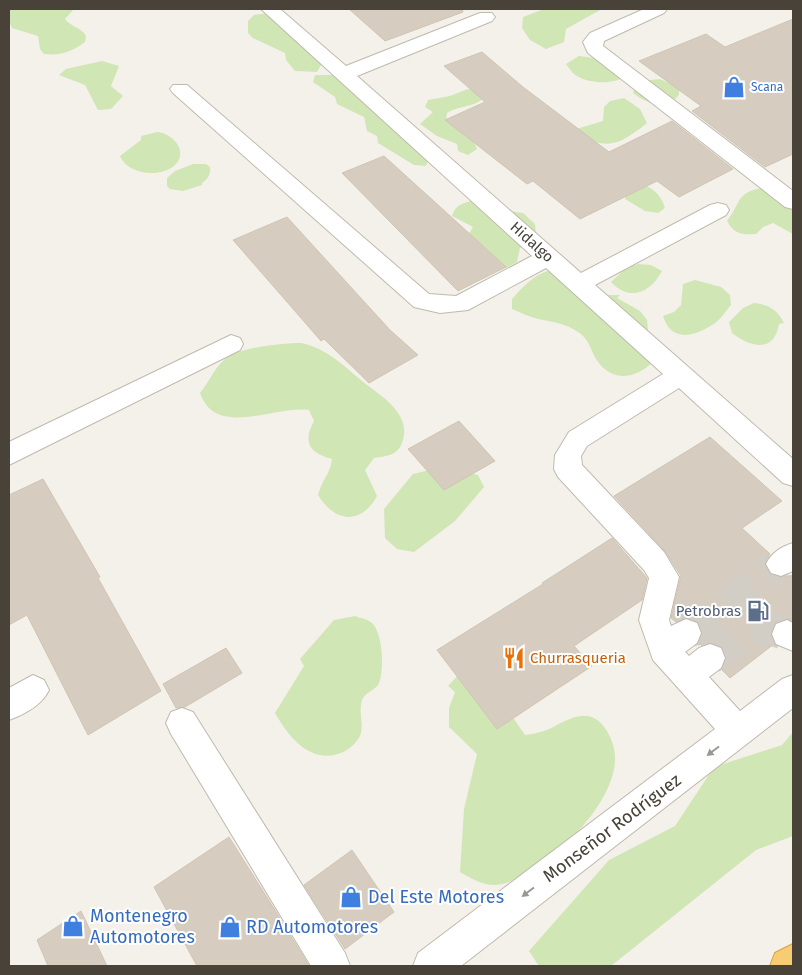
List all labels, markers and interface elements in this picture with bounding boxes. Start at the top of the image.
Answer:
shop icon: Scana [721,74,747,100]
place label: Scana [751,80,783,94]
street label: Hidalgo [507,218,557,266]
fuel station icon: Petrobras [745,598,771,624]
place label: Petrobras [676,602,741,620]
restaurant icon: Churrasqueria [501,645,527,671]
place label: Churrasqueria [530,649,626,667]
one-way arrow [707,745,720,756]
street label: Monseñor Rodríguez [539,769,685,887]
shop icon: Del Este Motores [338,884,364,910]
place label: Del Este Motores [368,886,504,908]
one-way arrow [522,886,535,897]
place label: Montenegro Automotores [90,905,195,948]
shop icon: Montenegro Automotores [60,913,86,939]
shop icon: RD Automotores [217,914,243,940]
place label: RD Automotores [246,916,378,938]

